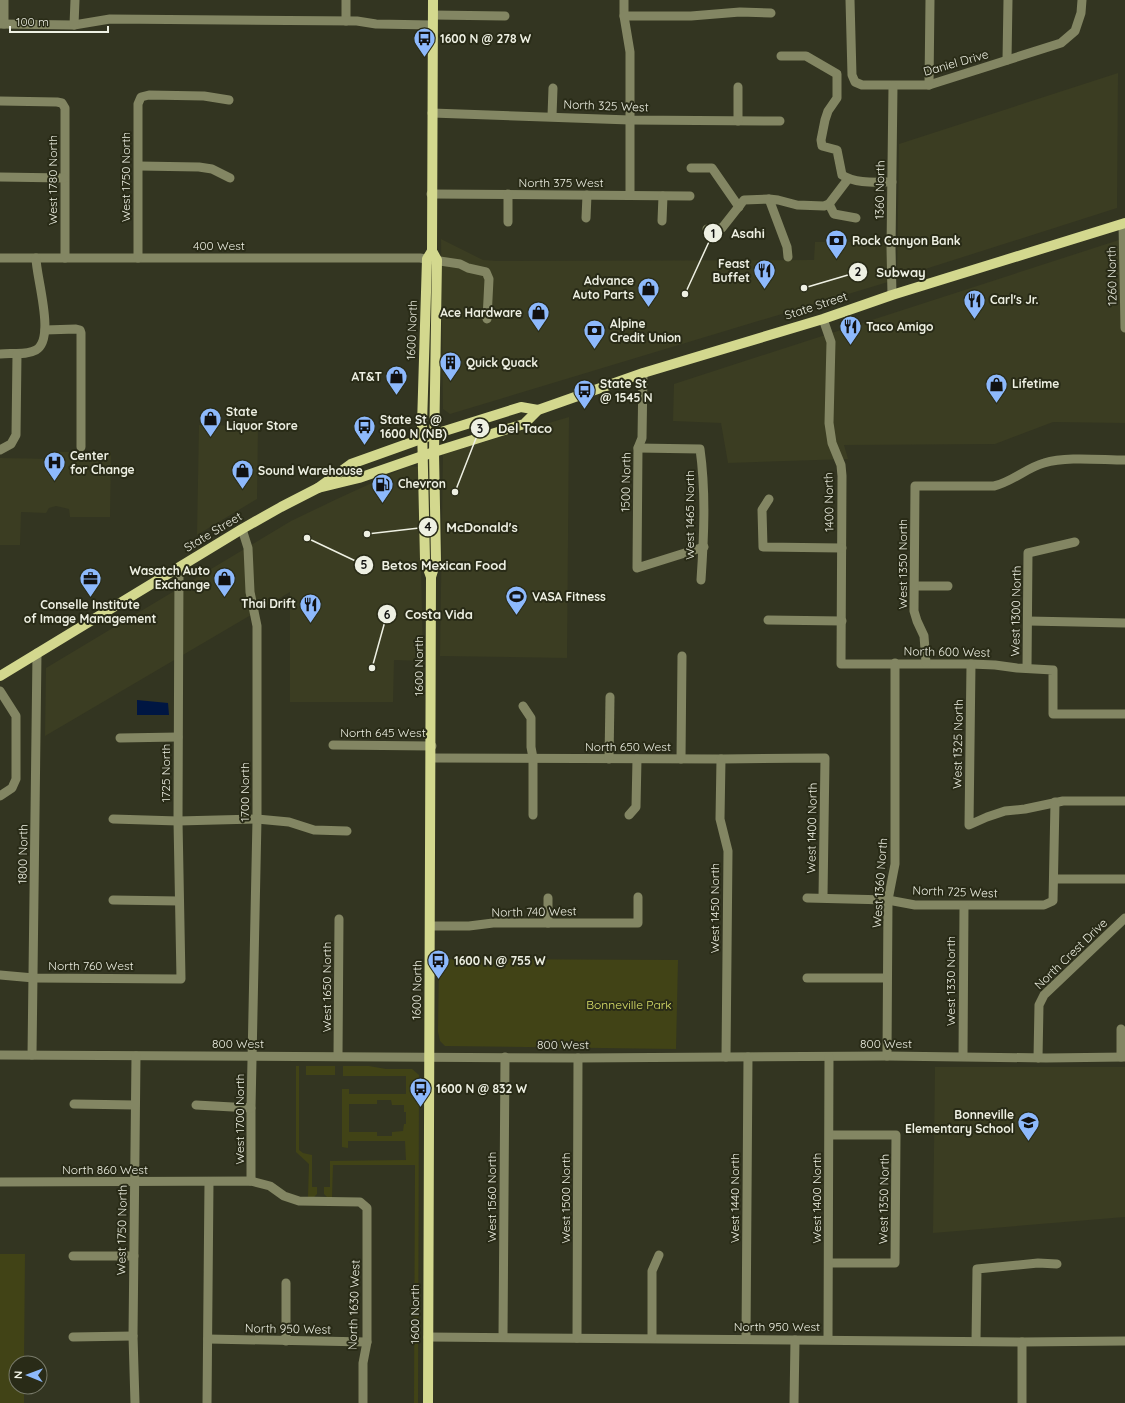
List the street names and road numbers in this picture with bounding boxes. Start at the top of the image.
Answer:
street label: Daniel Drive [922,46,990,79]
street label: North 325 West [563,97,649,114]
street label: West 1750 North [118,132,133,222]
street label: West 1780 North [45,135,60,225]
street label: 1360 North [871,160,888,220]
street label: North 375 West [519,175,603,190]
street label: 400 West [193,238,245,253]
street label: 1260 North [1103,246,1120,306]
street label: State Street [783,288,849,323]
street label: 1600 North [403,300,420,360]
street label: 1500 North [617,452,634,512]
street label: West 1465 North [682,470,697,560]
street label: 1400 North [820,472,837,532]
street label: State Street [181,508,244,555]
street label: West 1350 North [895,519,910,609]
street label: West 1300 North [1007,565,1024,657]
street label: 1600 North [411,636,426,696]
street label: North 600 West [904,643,990,660]
street label: West 1325 North [949,699,966,789]
street label: North 645 West [340,725,426,740]
street label: North 650 West [585,739,671,754]
street label: 1725 North [158,744,173,802]
street label: 1700 North [237,762,252,822]
street label: West 1400 North [803,782,820,874]
street label: 1800 North [14,824,31,884]
street label: West 1360 North [869,837,890,929]
street label: West 1450 North [707,863,722,953]
street label: North 725 West [912,883,998,900]
street label: North 740 West [491,903,577,920]
street label: North Crest Drive [1031,915,1110,992]
street label: West 1330 North [943,936,958,1026]
street label: West 1650 North [319,942,334,1032]
street label: North 760 West [48,958,134,973]
street label: 1600 North [408,960,425,1020]
street label: 800 West [212,1036,264,1051]
street label: 800 West [860,1036,912,1051]
street label: 800 West [537,1037,589,1052]
street label: West 1700 North [232,1074,247,1164]
street label: West 1560 North [484,1152,499,1242]
street label: West 1500 North [558,1152,573,1244]
street label: West 1440 North [727,1153,742,1243]
street label: West 1400 North [809,1153,824,1243]
street label: West 1350 North [875,1154,892,1244]
street label: North 860 West [62,1162,148,1177]
street label: West 1750 North [113,1185,130,1275]
street label: North 1630 West [344,1260,363,1350]
street label: 1600 North [407,1284,422,1344]
street label: North 950 West [734,1319,820,1334]
street label: North 950 West [245,1320,331,1337]

